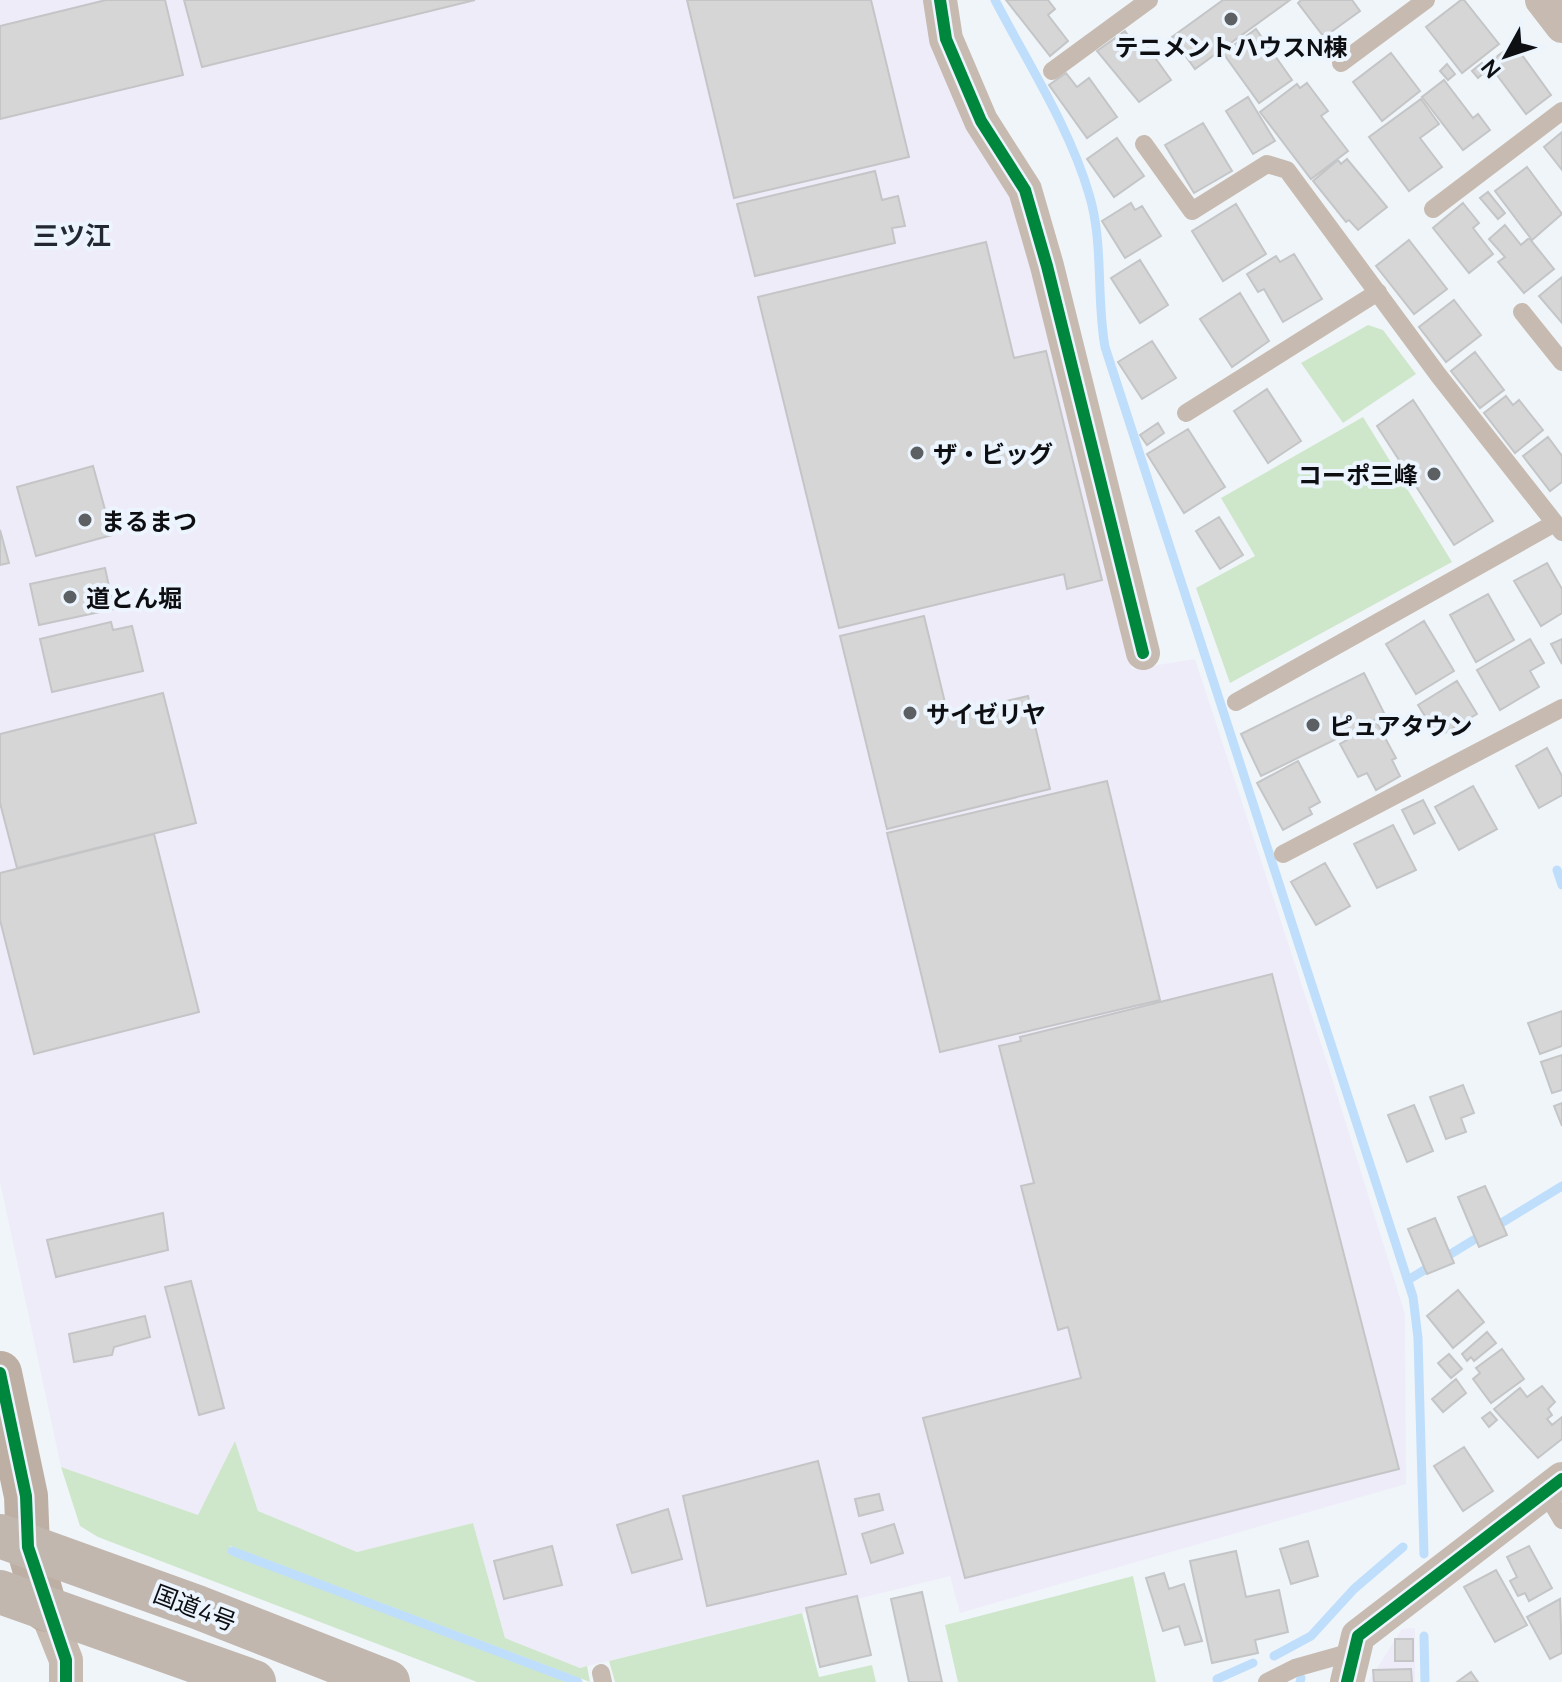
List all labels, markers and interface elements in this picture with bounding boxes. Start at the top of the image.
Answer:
marker: テニメントハウスN棟 [1222,10,1240,28]
north arrow [1466,16,1546,96]
place label: テニメントハウスN棟 [1114,30,1348,63]
text: N [1474,53,1507,85]
district label: 三ツ江 [33,217,111,253]
place label: ザ・ビッグ [933,437,1053,470]
marker: ザ・ビッグ [908,444,926,462]
place label: コーポ三峰 [1298,458,1418,491]
marker: コーポ三峰 [1425,465,1443,483]
place label: まるまつ [101,504,197,537]
marker: まるまつ [76,511,94,529]
place label: 道とん堀 [86,581,182,614]
marker: 道とん堀 [61,588,79,606]
place label: サイゼリヤ [926,697,1046,730]
marker: サイゼリヤ [901,704,919,722]
place label: ピュアタウン [1329,709,1473,742]
marker: ピュアタウン [1304,716,1322,734]
street label: 国道4号 [149,1576,241,1638]

